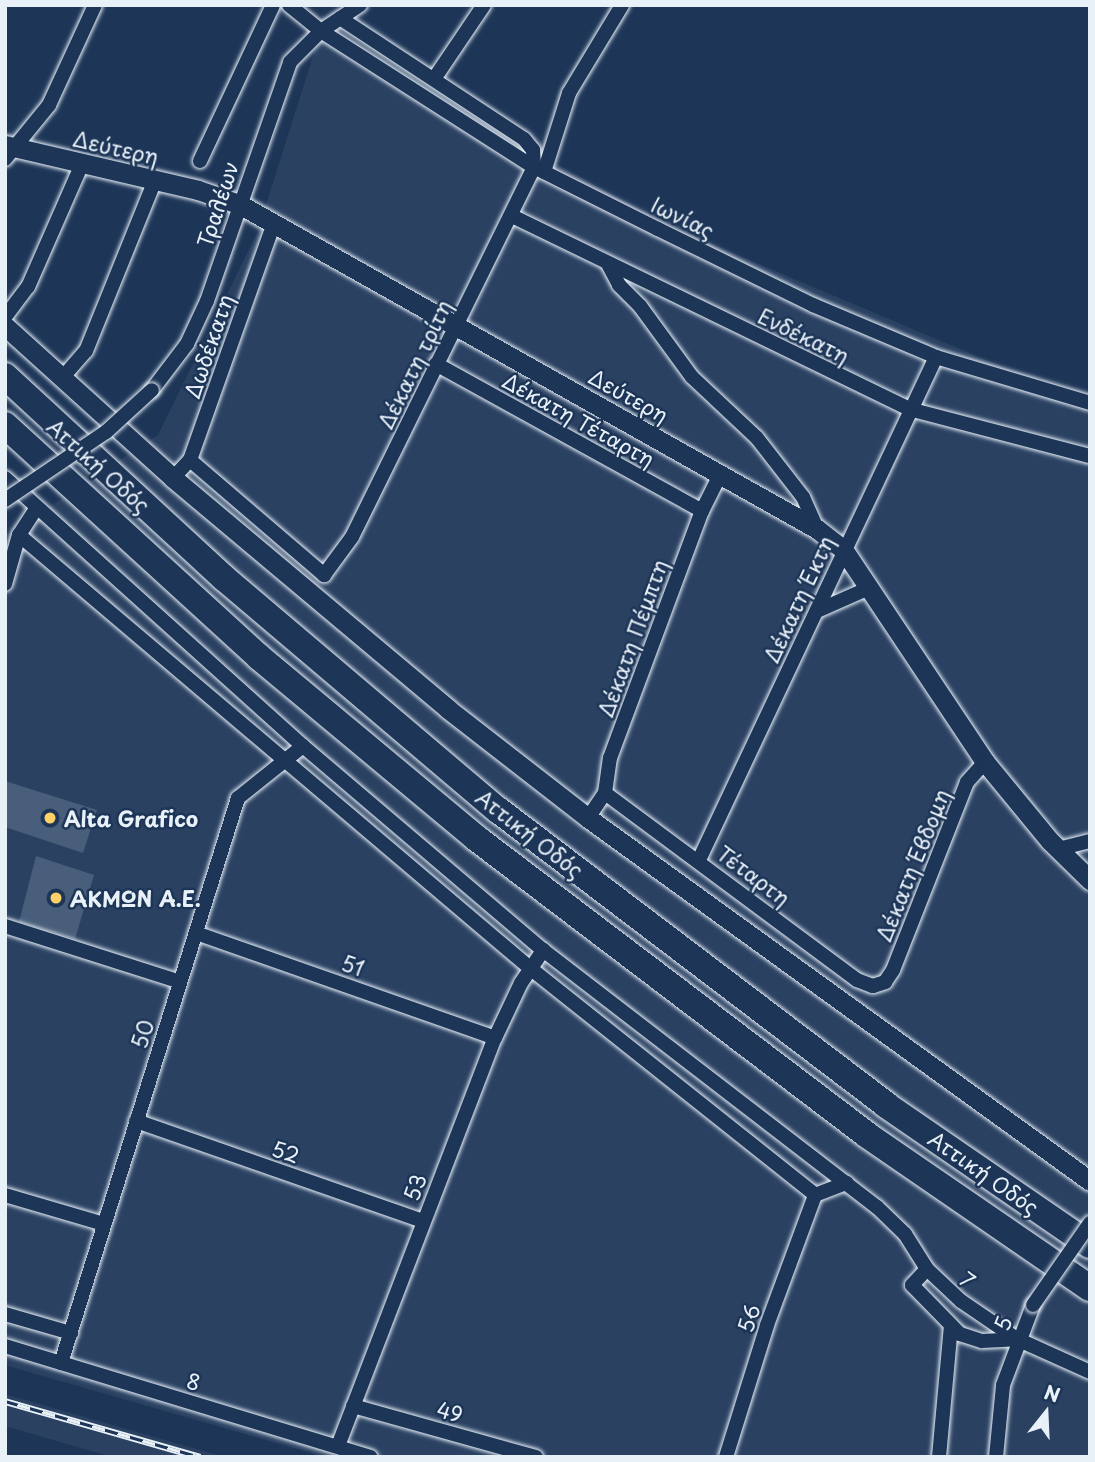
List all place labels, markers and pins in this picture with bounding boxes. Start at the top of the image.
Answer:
place label: Alta Grafico [64,805,199,831]
marker: Alta Grafico [42,810,58,826]
place label: ΑΚΜΩΝ Α.Ε. [70,885,202,911]
marker: ΑΚΜΩΝ Α.Ε. [48,890,64,906]

